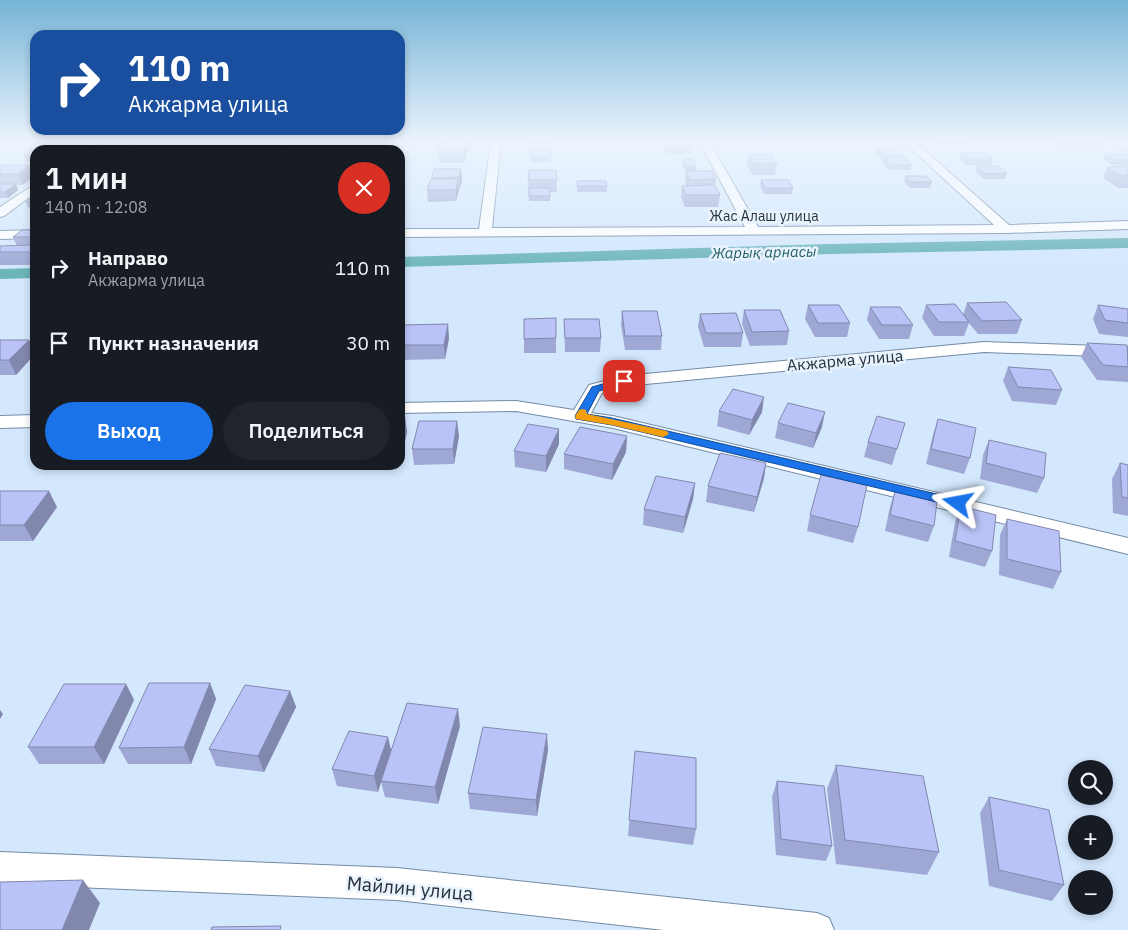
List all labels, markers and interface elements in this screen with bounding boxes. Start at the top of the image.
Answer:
text: 110 m [128,45,231,91]
icon: right [45,50,110,115]
text: Акжарма улица [128,89,289,118]
text: 1 мин [45,158,128,197]
button: close [338,162,390,214]
text: 140 m · 12:08 [45,197,147,217]
street label: Жас Алаш улица [709,207,819,225]
water label: Жарық арнасы [710,242,817,262]
text: Направо [88,246,168,270]
icon: right [45,254,73,282]
text: 110 m [335,256,390,280]
text: Акжарма улица [88,270,205,290]
icon: arrive [45,329,73,357]
text: Пункт назначения [88,331,259,355]
text: 30 m [346,331,390,355]
street label: Акжарма улица [786,345,905,375]
pin [603,360,645,402]
icon: arrive [610,367,638,395]
button: Выход [45,402,213,460]
button: Поделиться [223,402,390,460]
position arrow [931,476,983,528]
map controls [1068,760,1113,915]
button: search [1068,760,1113,805]
button: + [1068,815,1113,860]
button: − [1068,870,1113,915]
street label: Майлин улица [346,871,474,905]

